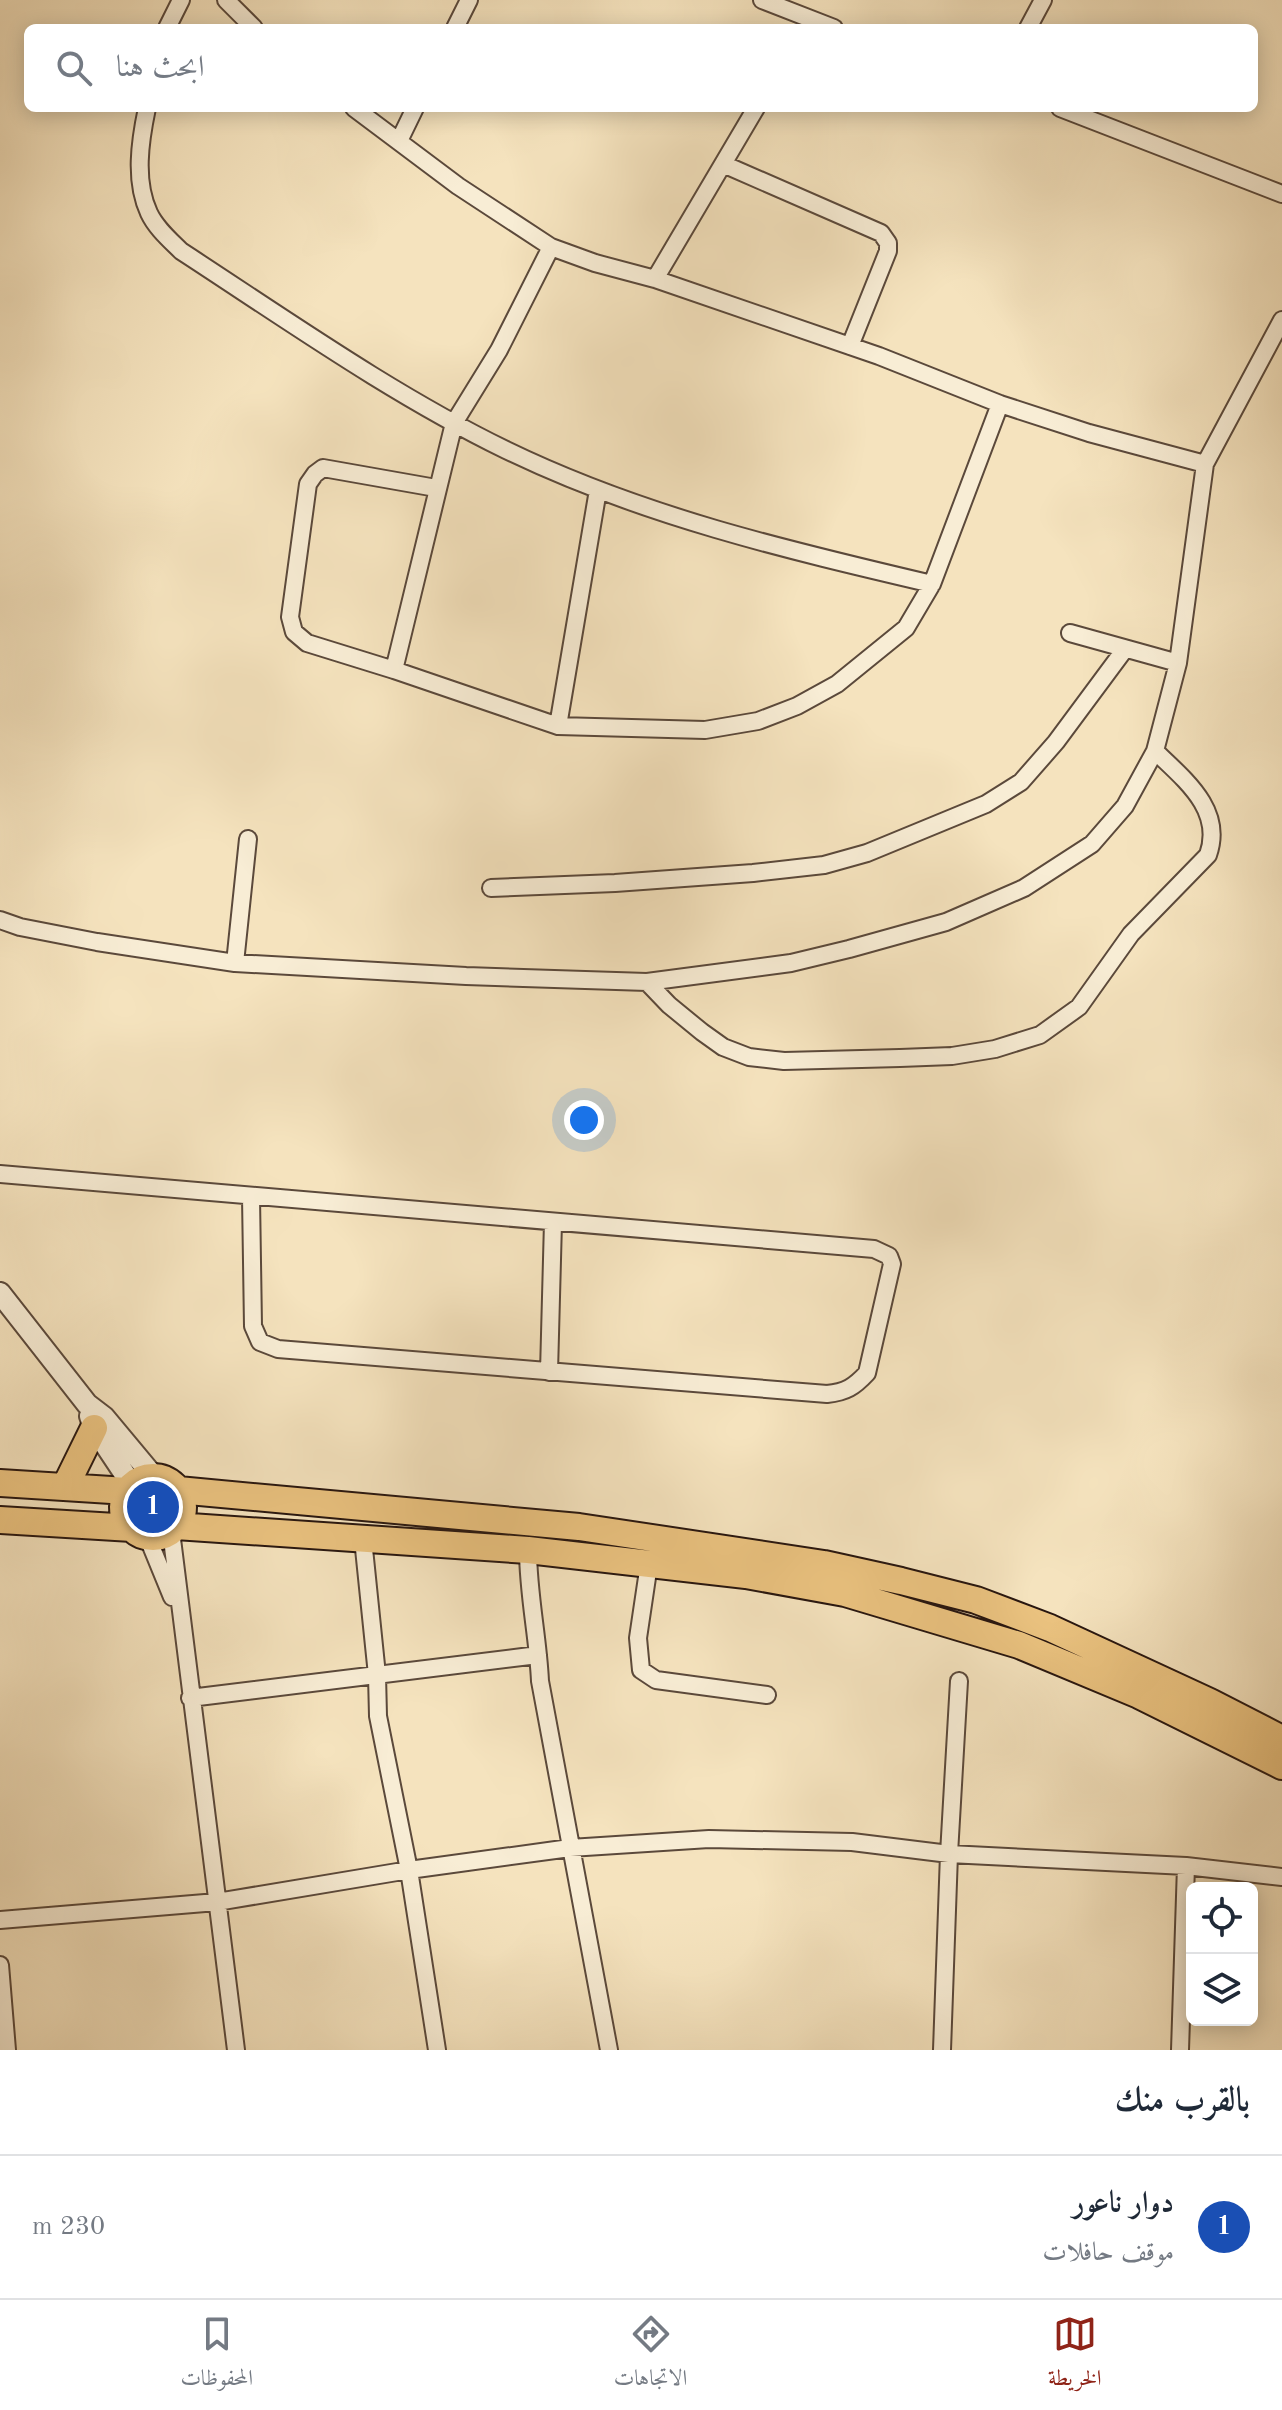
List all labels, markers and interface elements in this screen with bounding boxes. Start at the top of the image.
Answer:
search box [24,24,1258,112]
icon: search [52,46,96,90]
text: ابحث هنا [116,53,204,83]
your location [564,1100,604,1140]
pin: 1 [127,1477,179,1537]
map controls [1186,1882,1258,2026]
button: locate [1186,1882,1258,1954]
button: layers [1186,1954,1258,2026]
text: بالقرب منك [1115,2084,1250,2118]
text: دوار ناعور [1072,2189,1174,2219]
text: 230 m [32,2214,105,2240]
text: 1 [1216,2214,1232,2240]
text: موقف حافلات [1042,2240,1174,2266]
tab: المحفوظات [180,2312,253,2399]
tab: الاتجاهات [614,2312,687,2399]
tab: الخريطة [1048,2312,1102,2399]

